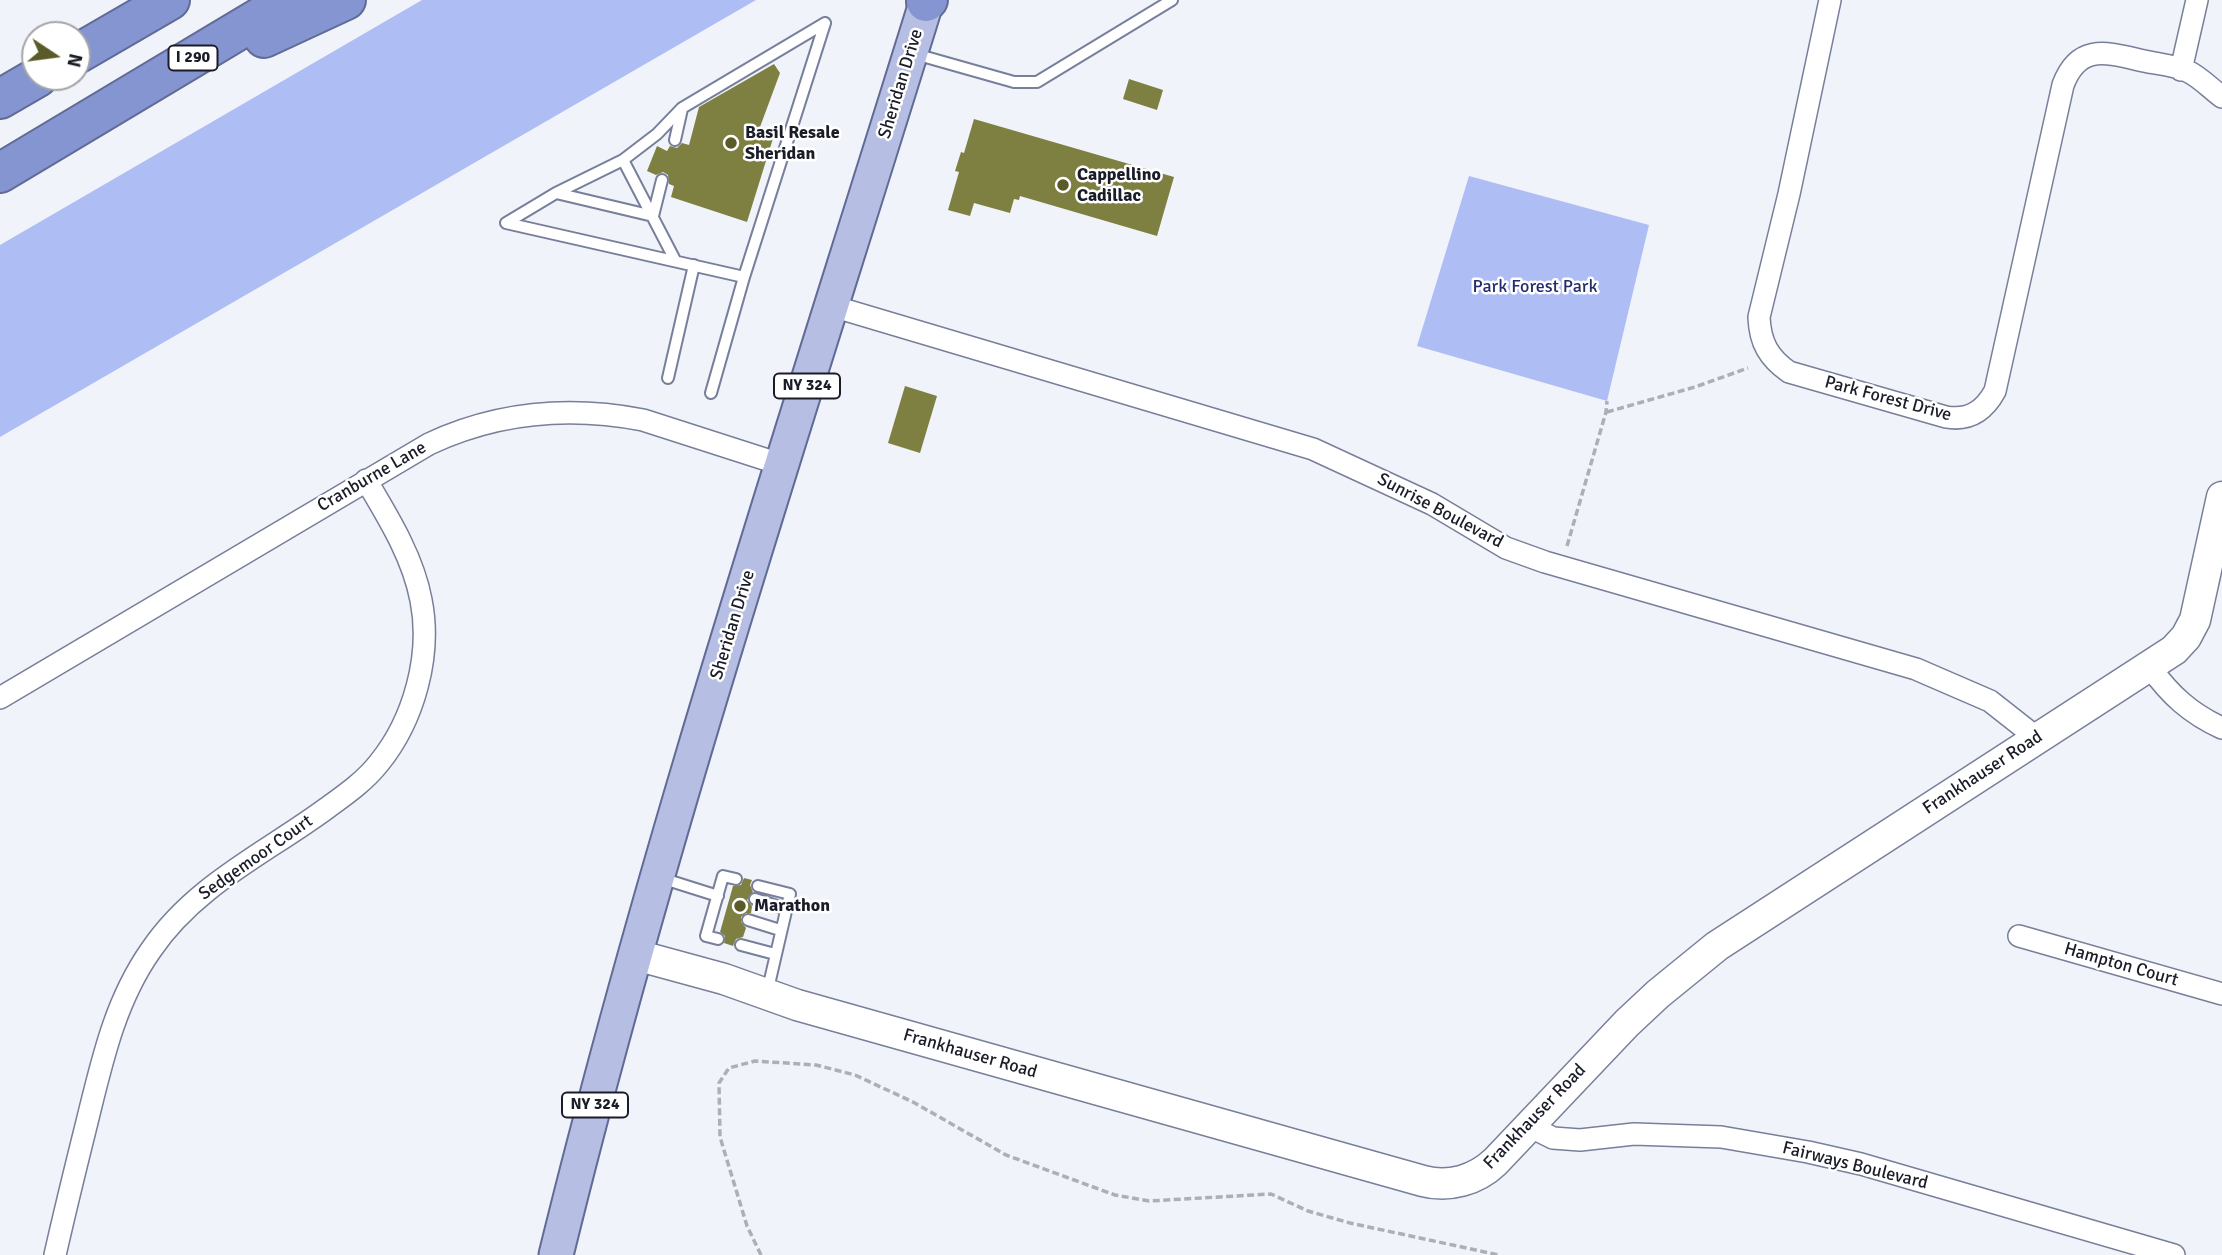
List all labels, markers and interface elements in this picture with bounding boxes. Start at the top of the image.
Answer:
north arrow [21,21,91,91]
street label: Sheridan Drive [874,27,928,141]
road number: I 290 [168,46,218,71]
text: N [61,51,88,69]
place label: Basil Resale Sheridan [745,122,840,164]
marker: Basil Resale Sheridan [723,135,739,151]
place label: Cappellino Cadillac [1077,164,1161,206]
marker: Cappellino Cadillac [1055,177,1071,193]
park label: Park Forest Park [1473,276,1597,298]
street label: Park Forest Drive [1822,372,1954,426]
road number: NY 324 [774,374,840,398]
street label: Cranburne Lane [314,437,430,517]
street label: Sunrise Boulevard [1373,469,1507,553]
street label: Sheridan Drive [706,568,760,682]
street label: Frankhauser Road [1919,726,2047,820]
street label: Sedgemoor Court [195,811,317,905]
place label: Marathon [754,895,830,917]
marker: Marathon [732,898,748,914]
street label: Hampton Court [2061,938,2181,992]
street label: Frankhauser Road [901,1025,1039,1083]
street label: Frankhauser Road [1479,1060,1591,1174]
road number: NY 324 [562,1092,628,1118]
street label: Fairways Boulevard [1780,1137,1930,1195]

